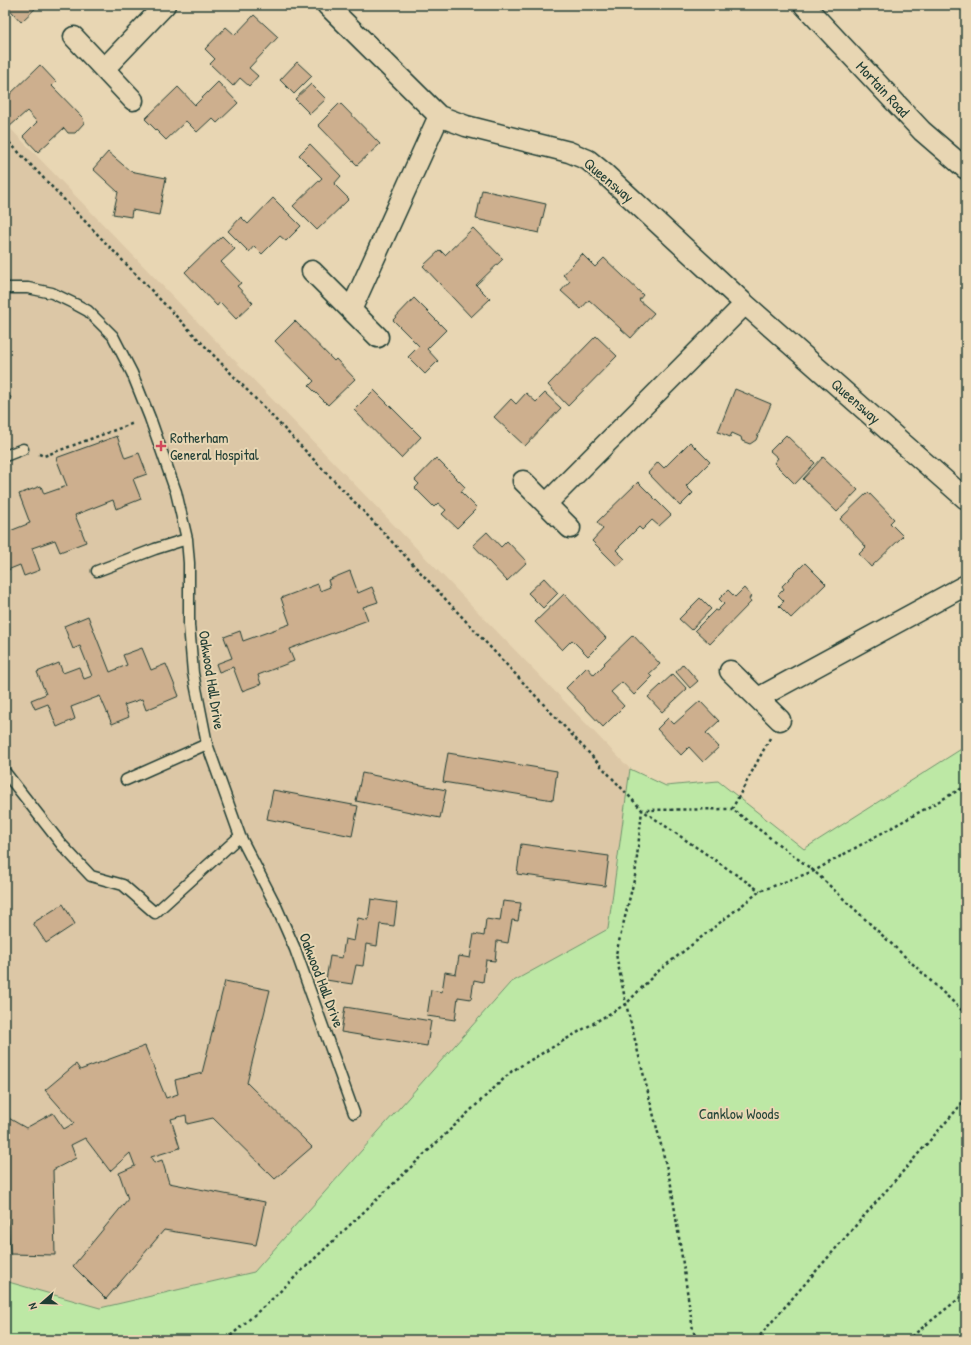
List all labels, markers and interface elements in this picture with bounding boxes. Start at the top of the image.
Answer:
street label: Mortain Road [851,56,915,122]
street label: Queensway [579,153,639,207]
street label: Queensway [827,374,885,428]
place label: Rotherham General Hospital [170,427,259,465]
marker: Rotherham General Hospital [155,440,167,452]
street label: Oakwood Hall Drive [194,629,230,731]
street label: Oakwood Hall Drive [294,930,350,1030]
park label: Canklow Woods [699,1103,779,1124]
north arrow [22,1283,62,1323]
text: N [25,1301,40,1312]

